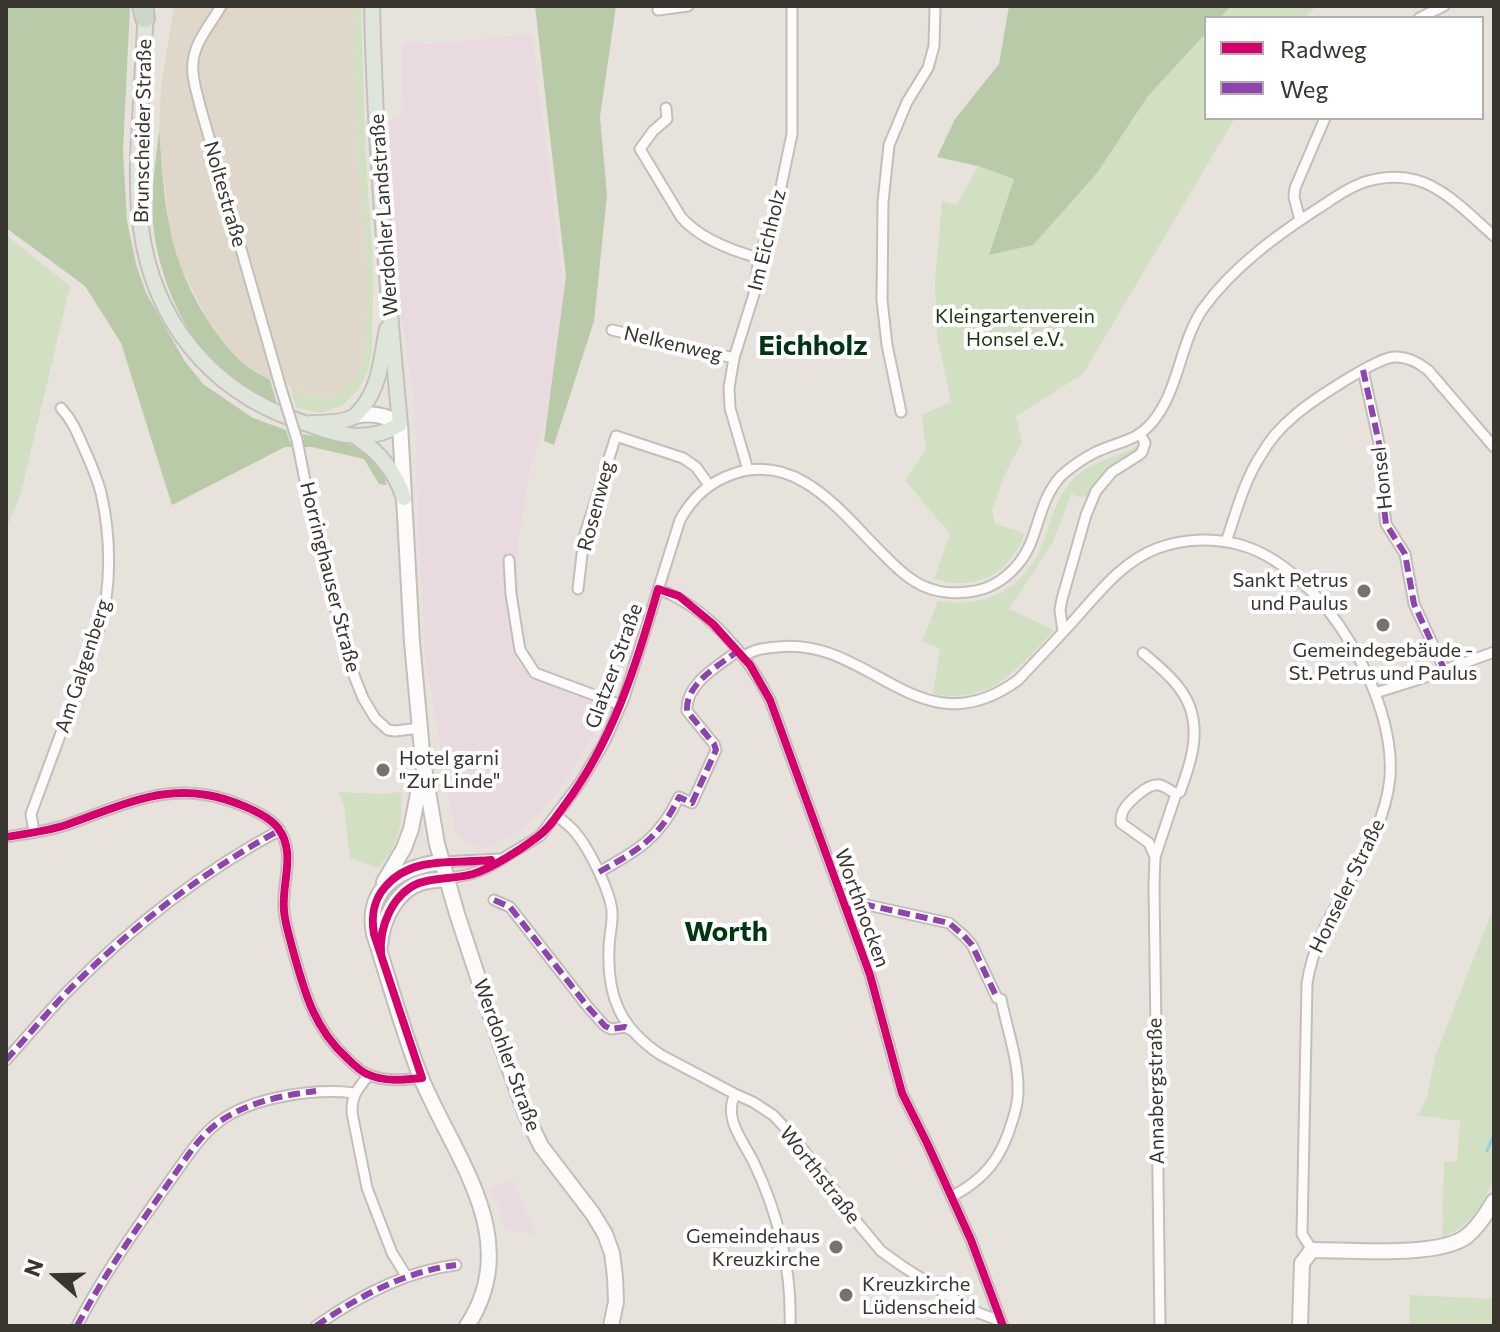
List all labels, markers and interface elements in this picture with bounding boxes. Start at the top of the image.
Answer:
legend [1204,16,1484,120]
text: Radweg [1280,34,1367,63]
street label: Brunscheider Straße [129,39,157,223]
text: Weg [1280,74,1328,103]
street label: Werdohler Landstraße [365,113,403,317]
street label: Noltestraße [198,138,252,250]
street label: Im Eichholz [743,187,791,293]
park label: Kleingartenverein Honsel e.V. [935,304,1095,351]
street label: Nelkenweg [622,321,724,367]
district label: Eichholz [758,329,868,363]
street label: Honsel [1367,445,1397,511]
street label: Rosenweg [572,458,620,554]
street label: Horringhauser Straße [295,479,365,675]
place label: Sankt Petrus und Paulus [1232,568,1348,615]
marker: Sankt Petrus und Paulus [1355,582,1373,600]
street label: Am Galgenberg [50,596,116,736]
street label: Glatzer Straße [580,600,648,732]
marker: Gemeindegebäude - St. Petrus und Paulus [1374,616,1392,634]
place label: Gemeindegebäude - St. Petrus und Paulus [1289,638,1477,685]
place label: Hotel garni "Zur Linde" [399,746,500,793]
marker: Hotel garni "Zur Linde" [374,761,392,779]
street label: Honseler Straße [1304,815,1390,957]
street label: Worthnocken [829,845,895,971]
district label: Worth [684,915,768,949]
street label: Werdohler Straße [468,976,546,1134]
street label: Annabergstraße [1143,1018,1169,1164]
street label: Worthstraße [775,1122,865,1228]
place label: Gemeindehaus Kreuzkirche [686,1224,820,1271]
north arrow [16,1236,96,1316]
marker: Gemeindehaus Kreuzkirche [827,1238,845,1256]
text: N [17,1255,48,1280]
place label: Kreuzkirche Lüdenscheid [862,1272,976,1319]
marker: Kreuzkirche Lüdenscheid [837,1286,855,1304]

